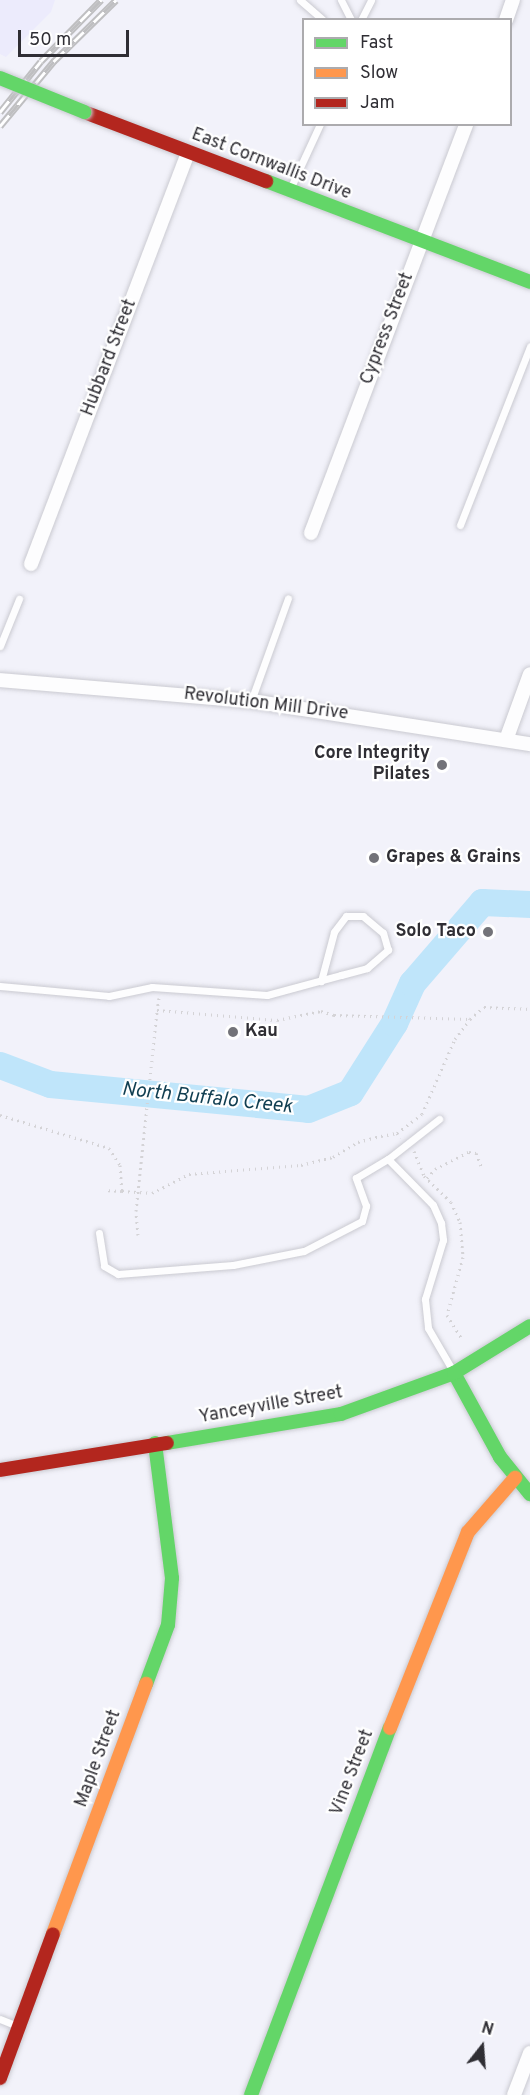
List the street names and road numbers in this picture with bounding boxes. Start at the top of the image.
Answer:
street label: East Cornwallis Drive [188,125,354,205]
street label: Cypress Street [357,270,419,388]
street label: Hubbard Street [78,297,142,419]
street label: Revolution Mill Drive [183,684,349,726]
street label: Yanceyville Street [197,1383,345,1429]
street label: Maple Street [71,1707,127,1811]
street label: Vine Street [327,1727,379,1819]

